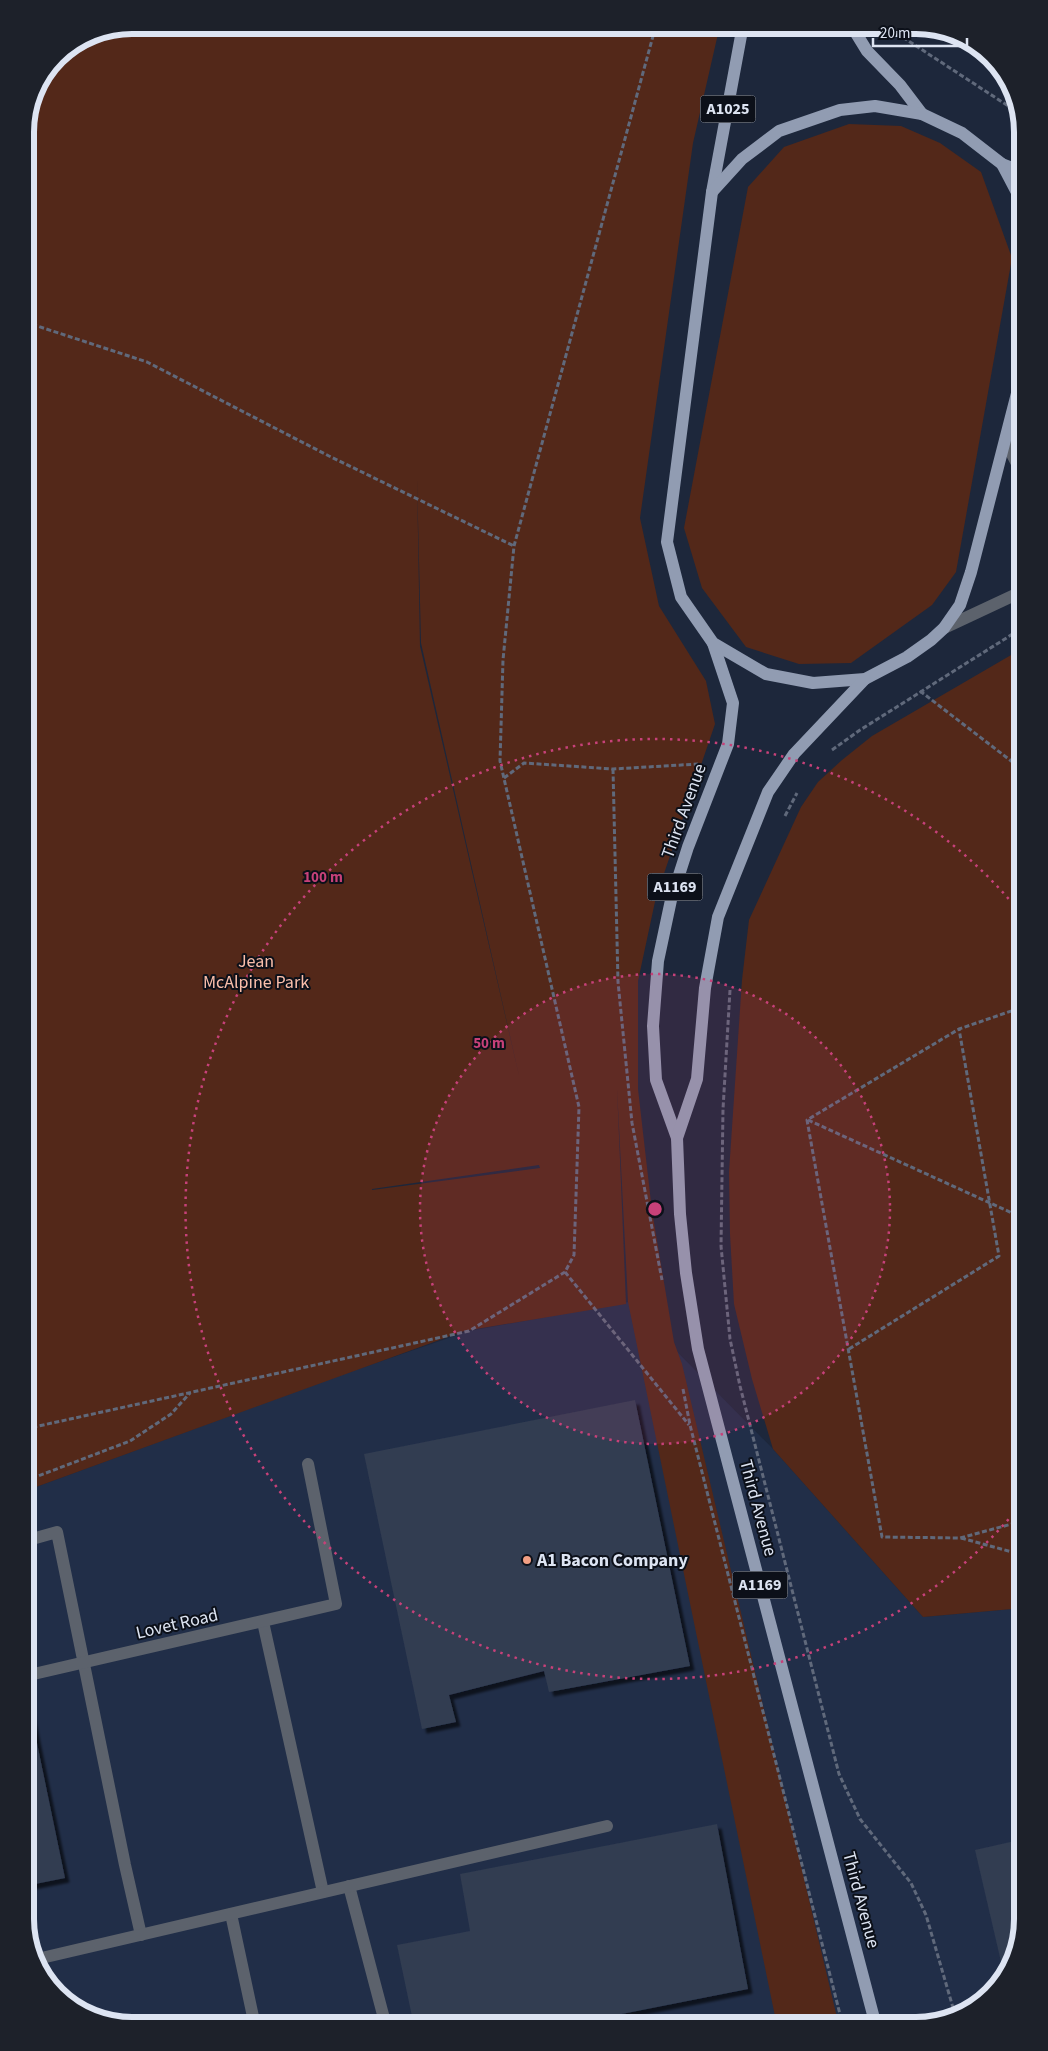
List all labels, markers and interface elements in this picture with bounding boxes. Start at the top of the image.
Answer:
scale bar [873,15,967,47]
text: 20 m [880,23,910,44]
road number: A1025 [700,96,756,122]
street label: Third Avenue [655,760,713,862]
text: 100 m [303,867,343,888]
road number: A1169 [648,874,702,900]
park label: Jean McAlpine Park [203,949,309,995]
text: 50 m [473,1033,505,1054]
centre of rings [646,1200,664,1218]
street label: Third Avenue [733,1457,783,1559]
place label: A1 Bacon Company [536,1548,688,1573]
marker: A1 Bacon Company [521,1554,533,1566]
road number: A1169 [732,1572,788,1598]
street label: Lovet Road [133,1602,221,1646]
street label: Third Avenue [836,1849,886,1951]

